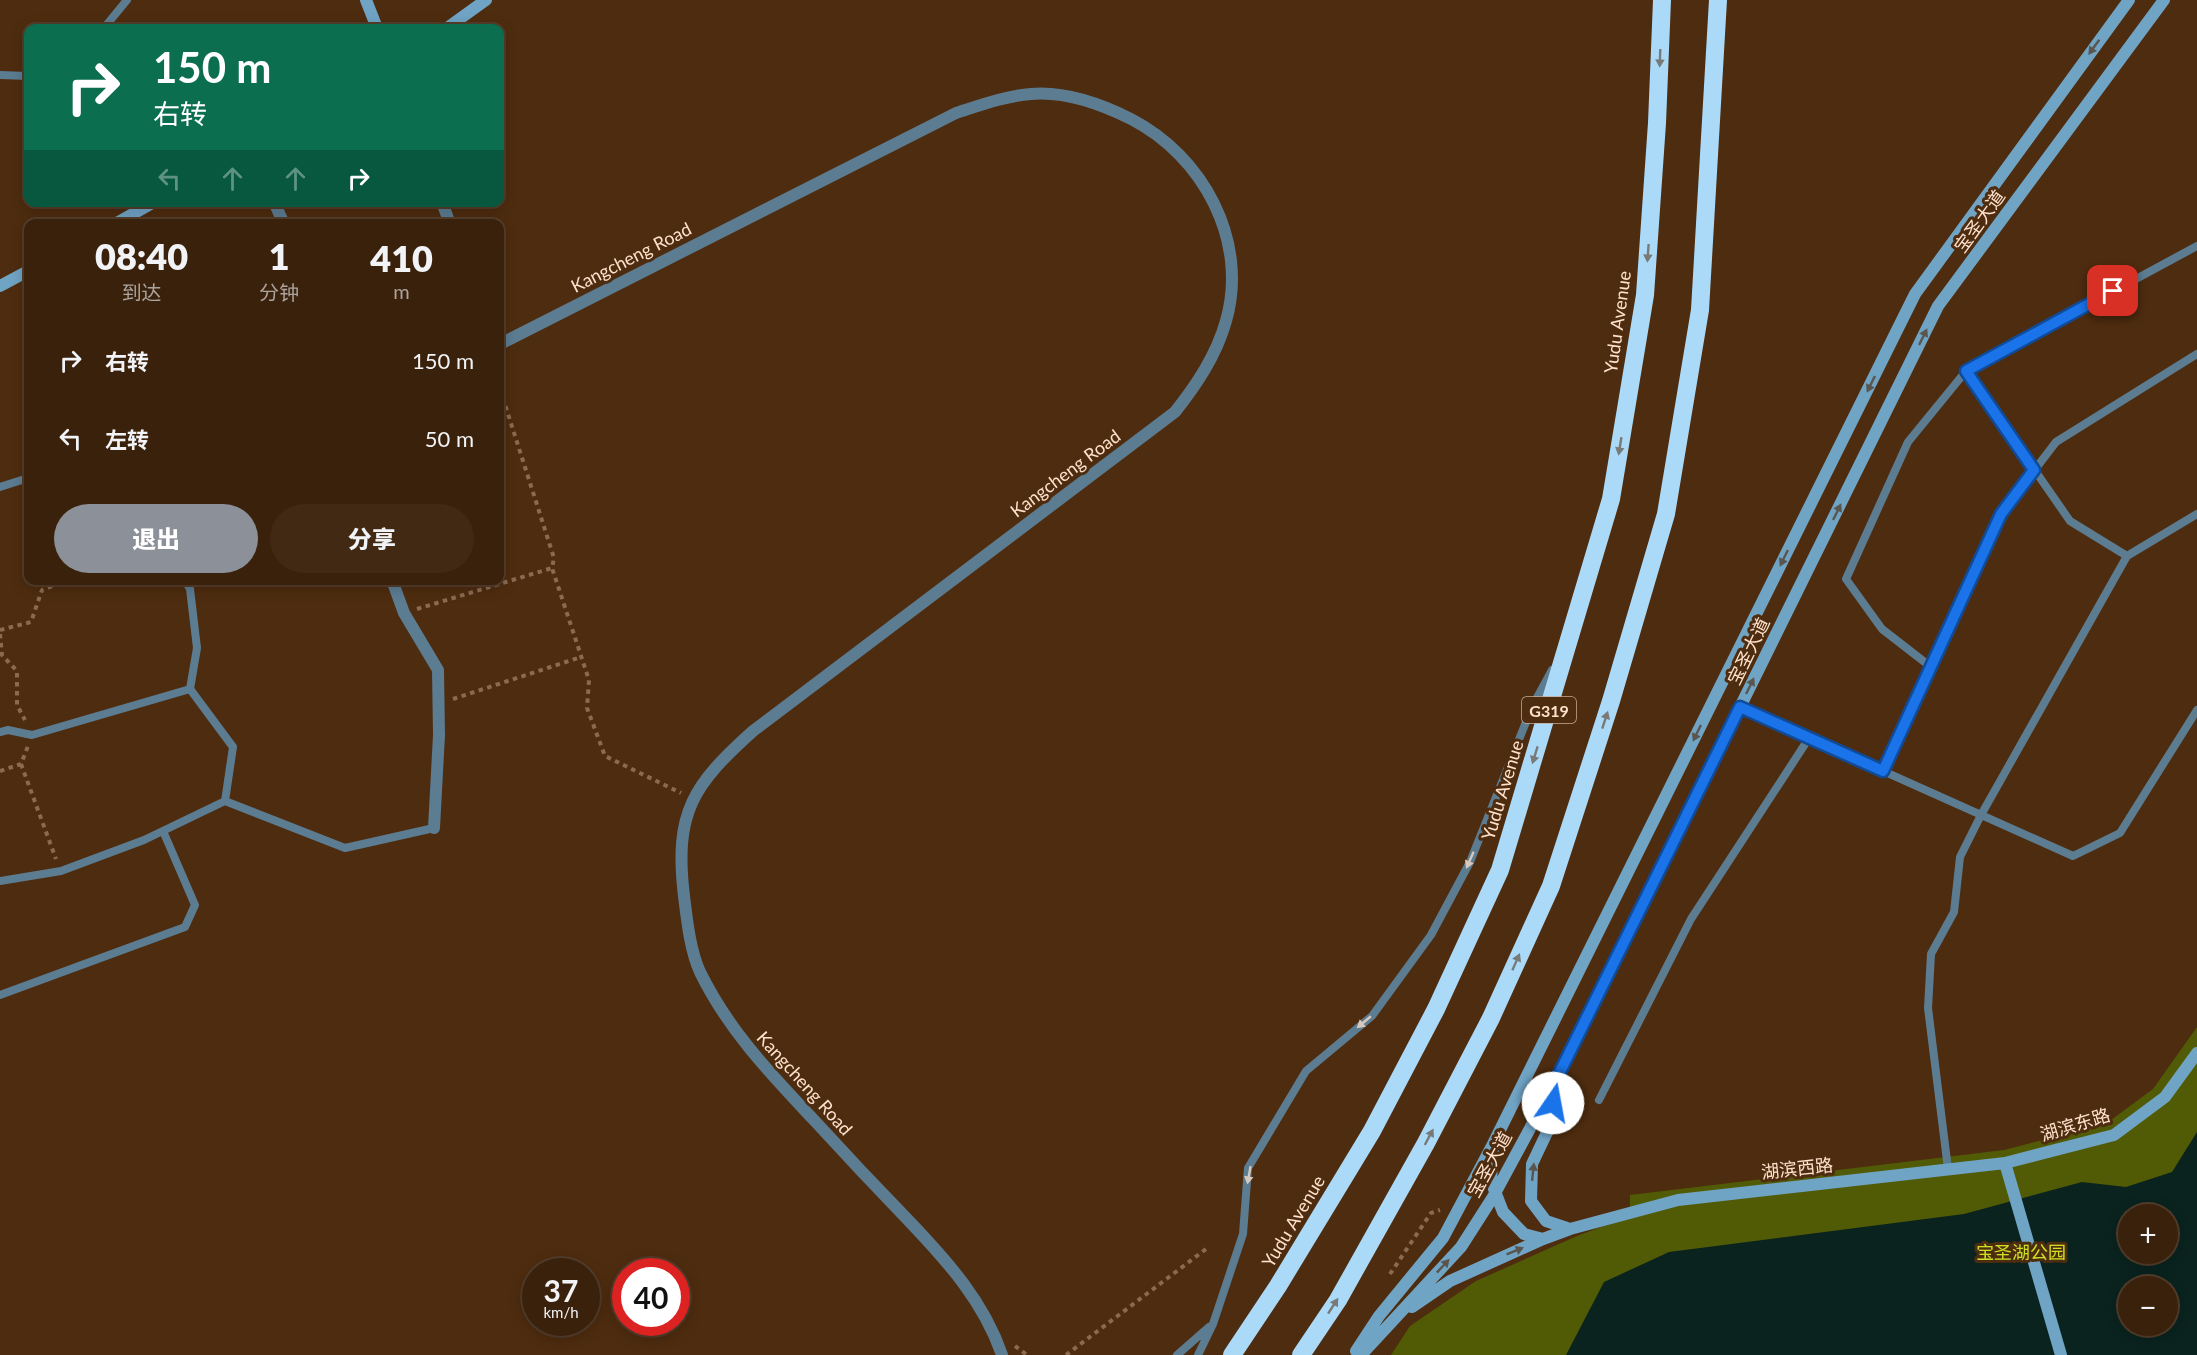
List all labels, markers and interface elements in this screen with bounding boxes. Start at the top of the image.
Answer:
one-way arrow [2089,40,2101,55]
text: 150 m [153,42,271,92]
icon: right [54,48,132,126]
one-way arrow [1655,49,1664,68]
text: 右转 [153,97,207,130]
icon: left [153,162,186,195]
icon: ahead [216,162,249,195]
icon: ahead [279,162,312,195]
icon: right [342,162,375,195]
street label: 宝圣大道 [1949,185,2009,257]
street label: Kangcheng Road [567,217,695,297]
text: 08:40 [95,234,188,278]
text: 1 [269,234,290,278]
text: 410 [370,236,433,280]
one-way arrow [1643,244,1653,263]
pin [2087,265,2138,316]
street label: Yudu Avenue [1599,269,1635,375]
icon: arrive [2096,274,2129,307]
text: m [393,279,410,303]
text: 到达 [122,280,162,304]
text: 分钟 [259,280,299,304]
one-way arrow [1918,328,1928,345]
icon: right [54,344,87,377]
text: 150 m [412,347,474,374]
text: 右转 [105,348,149,375]
one-way arrow [1866,375,1875,392]
icon: left [54,422,87,455]
street label: Kangcheng Road [1006,424,1124,522]
text: 50 m [425,425,474,452]
text: 左转 [105,426,149,453]
one-way arrow [1615,437,1624,456]
one-way arrow [1832,503,1841,520]
button: 退出 [54,504,258,573]
button: 分享 [270,504,474,573]
one-way arrow [1779,550,1789,567]
street label: 宝圣大道 [1722,614,1774,688]
one-way arrow [1746,678,1755,695]
road number: G319 [1522,697,1576,723]
one-way arrow [1601,711,1610,729]
one-way arrow [1692,724,1702,741]
street label: Yudu Avenue [1476,737,1528,843]
one-way arrow [1530,746,1539,764]
one-way arrow [1466,851,1475,868]
one-way arrow [1512,954,1521,971]
one-way arrow [1357,1015,1372,1028]
street label: Kangcheng Road [753,1027,857,1139]
position arrow [1521,1071,1585,1135]
street label: 湖滨东路 [2037,1103,2113,1145]
street label: 宝圣大道 [1462,1127,1516,1201]
one-way arrow [1424,1128,1434,1145]
street label: 湖滨西路 [1760,1153,1834,1183]
one-way arrow [1528,1162,1538,1181]
one-way arrow [1244,1165,1253,1184]
street label: Yudu Avenue [1257,1171,1329,1271]
map controls [2118,1204,2178,1336]
button: + [2118,1204,2178,1264]
park label: 宝圣湖公园 [1976,1241,2066,1263]
one-way arrow [1506,1246,1524,1255]
speed limit sign: 40 [612,1258,690,1336]
one-way arrow [1436,1258,1450,1273]
text: 37 [544,1272,578,1308]
button: − [2118,1276,2178,1336]
one-way arrow [1328,1298,1339,1315]
text: km/h [543,1303,579,1321]

